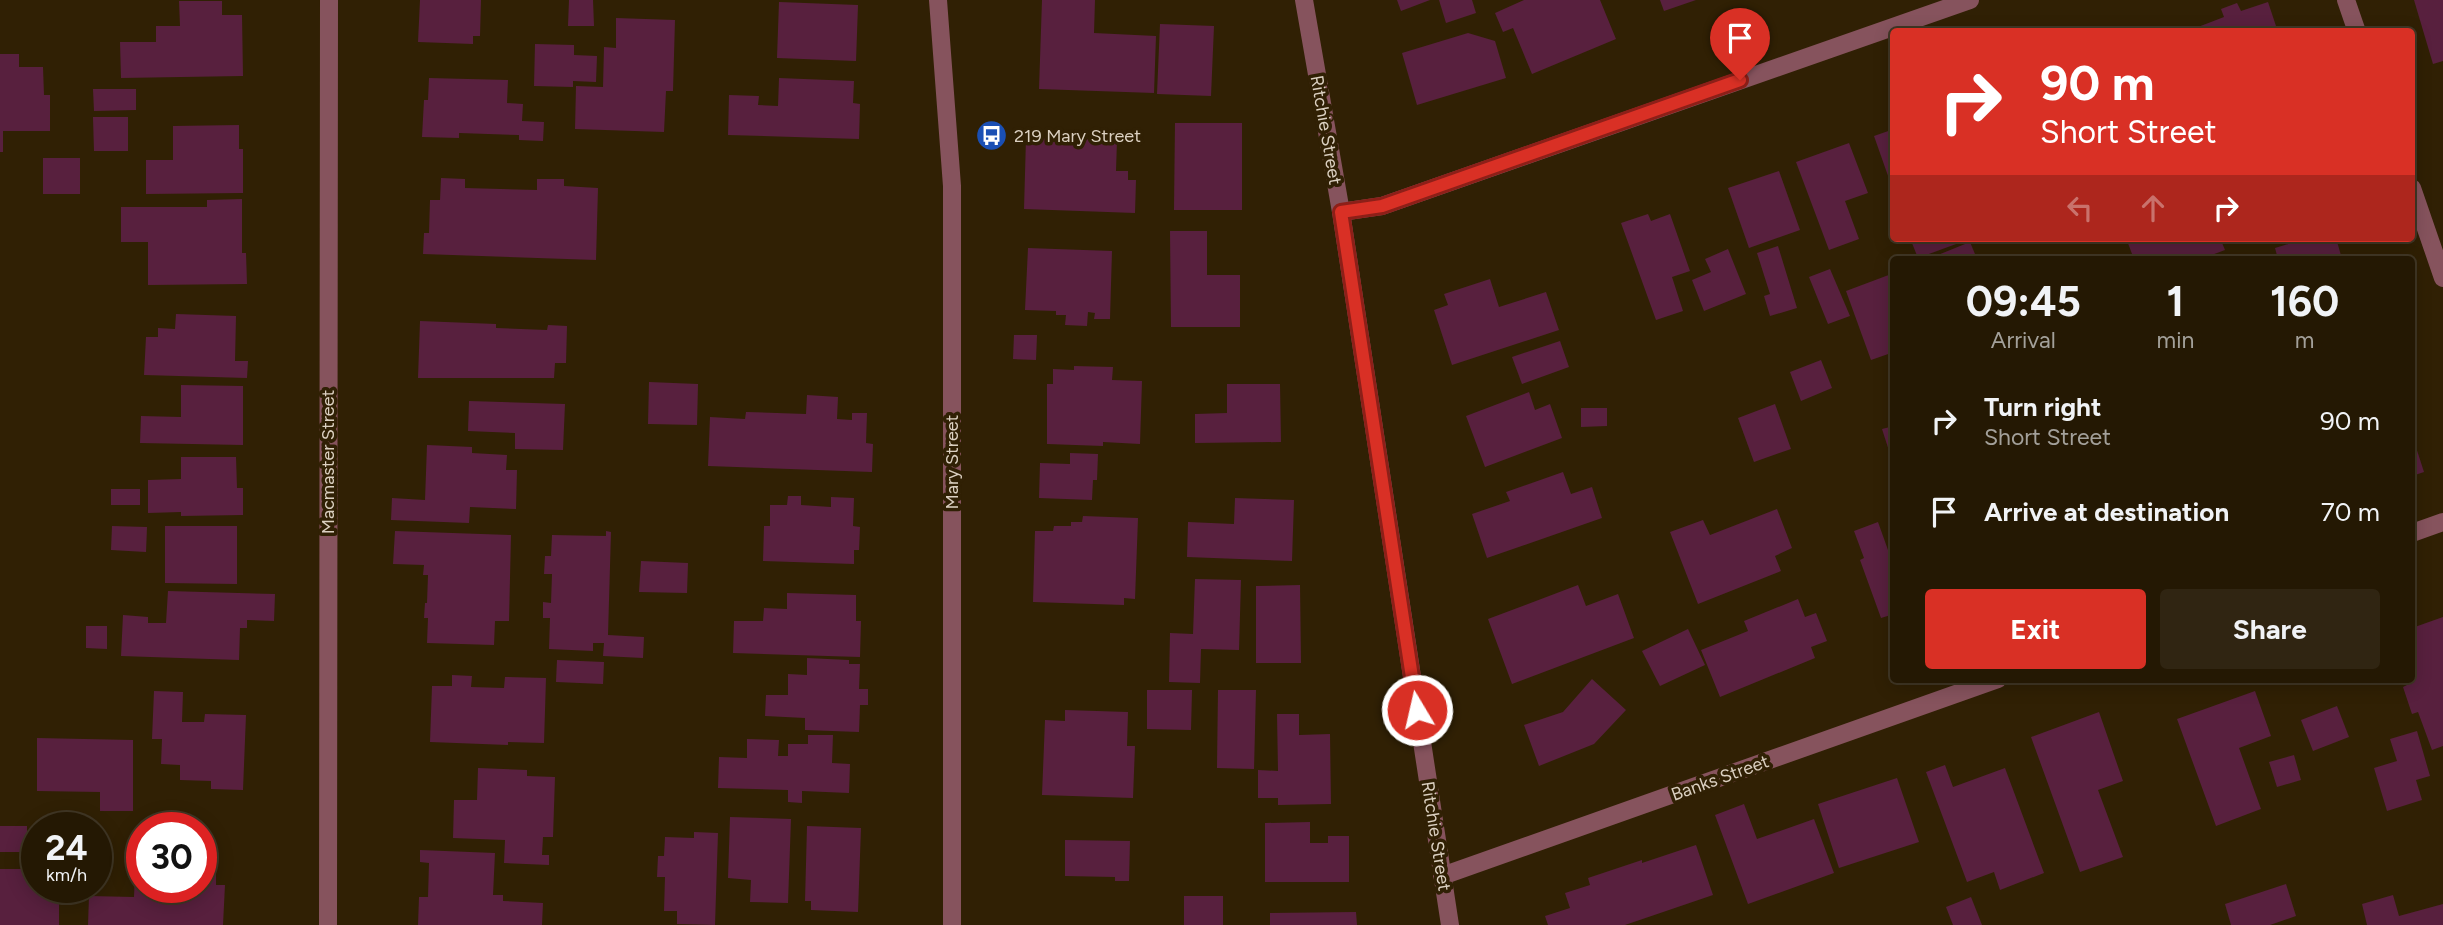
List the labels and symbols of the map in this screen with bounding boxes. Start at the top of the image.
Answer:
pin [1710,8,1770,80]
street label: Ritchie Street [1306,74,1346,187]
bus stop icon: 219 Mary Street [974,119,1008,153]
place label: 219 Mary Street [1014,125,1141,147]
street label: Macmaster Street [317,390,339,534]
street label: Mary Street [941,414,963,509]
position arrow [1380,673,1454,747]
street label: Banks Street [1668,750,1772,806]
street label: Ritchie Street [1416,780,1456,893]
speed limit sign: 30 [126,812,217,903]

